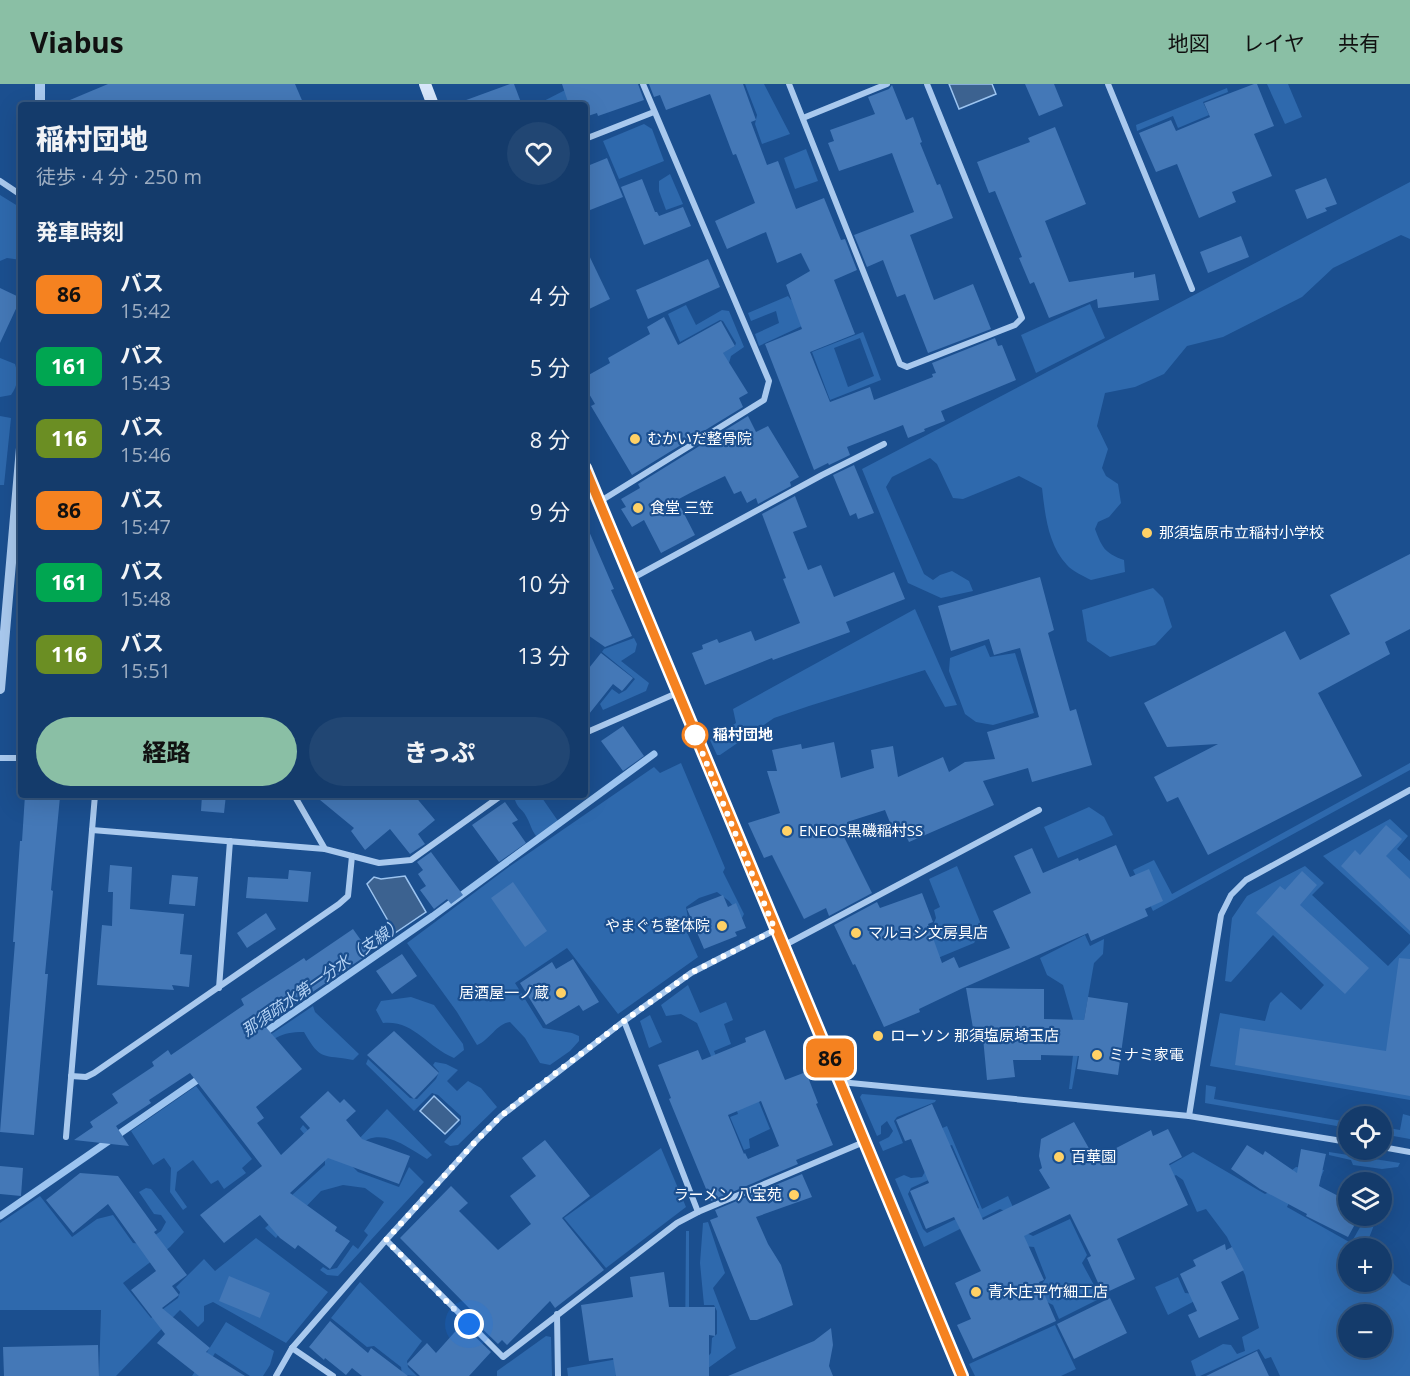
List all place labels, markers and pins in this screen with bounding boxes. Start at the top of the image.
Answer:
place label: むかいだ整骨院 [647,428,752,448]
marker: むかいだ整骨院 [628,432,642,446]
place label: 食堂 三笠 [650,497,714,517]
marker: 食堂 三笠 [631,501,645,515]
place label: 那須塩原市立稲村小学校 [1159,522,1324,542]
marker: 那須塩原市立稲村小学校 [1140,526,1154,540]
marker: 稲村団地 [682,722,708,748]
place label: 稲村団地 [713,724,773,744]
place label: ENEOS黒磯稲村SS [799,820,923,840]
marker: ENEOS黒磯稲村SS [780,824,794,838]
place label: やまぐち整体院 [605,915,710,935]
marker: やまぐち整体院 [715,919,729,933]
place label: マルヨシ文房具店 [868,922,988,942]
marker: マルヨシ文房具店 [849,926,863,940]
place label: 居酒屋一ノ蔵 [459,982,549,1002]
marker: 居酒屋一ノ蔵 [554,986,568,1000]
place label: ローソン 那須塩原埼玉店 [890,1025,1059,1045]
marker: ローソン 那須塩原埼玉店 [871,1029,885,1043]
place label: ミナミ家電 [1109,1044,1184,1064]
marker: ミナミ家電 [1090,1048,1104,1062]
place label: 百華園 [1071,1146,1116,1166]
marker: 百華園 [1052,1150,1066,1164]
place label: ラーメン 八宝苑 [674,1184,782,1204]
marker: ラーメン 八宝苑 [787,1188,801,1202]
place label: 青木庄平竹細工店 [988,1281,1108,1301]
marker: 青木庄平竹細工店 [969,1285,983,1299]

